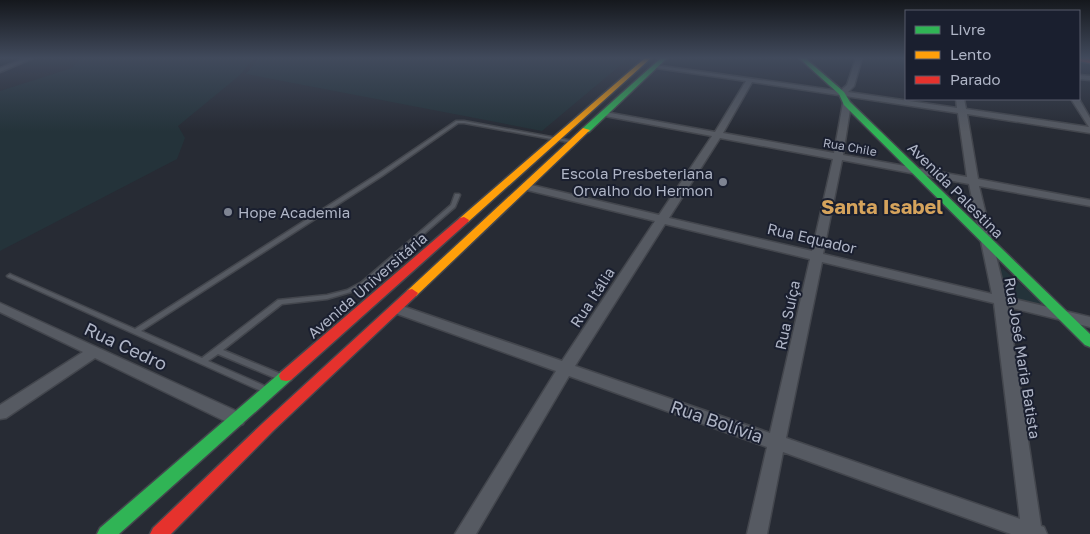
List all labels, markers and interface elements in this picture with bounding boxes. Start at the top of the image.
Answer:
legend [905,10,1080,100]
text: Livre [950,20,986,38]
text: Lento [950,45,991,63]
text: Parado [950,70,1001,88]
street label: Rua Chile [822,135,878,159]
street label: Avenida Palestina [904,138,1008,242]
place label: Escola Presbeteriana Orvalho do Hermon [561,164,713,199]
marker: Escola Presbeteriana Orvalho do Hermon [717,176,729,188]
district label: Santa Isabel [821,194,943,218]
place label: Hope Academia [238,203,350,221]
marker: Hope Academia [222,206,234,218]
street label: Rua Equador [766,219,859,257]
street label: Avenida Universitária [304,228,430,342]
street label: Rua Itália [566,264,618,330]
street label: Rua José Maria Batista [1001,276,1045,440]
street label: Rua Suíça [771,279,803,351]
street label: Rua Cedro [81,317,171,375]
street label: Rua Bolívia [668,395,766,447]

